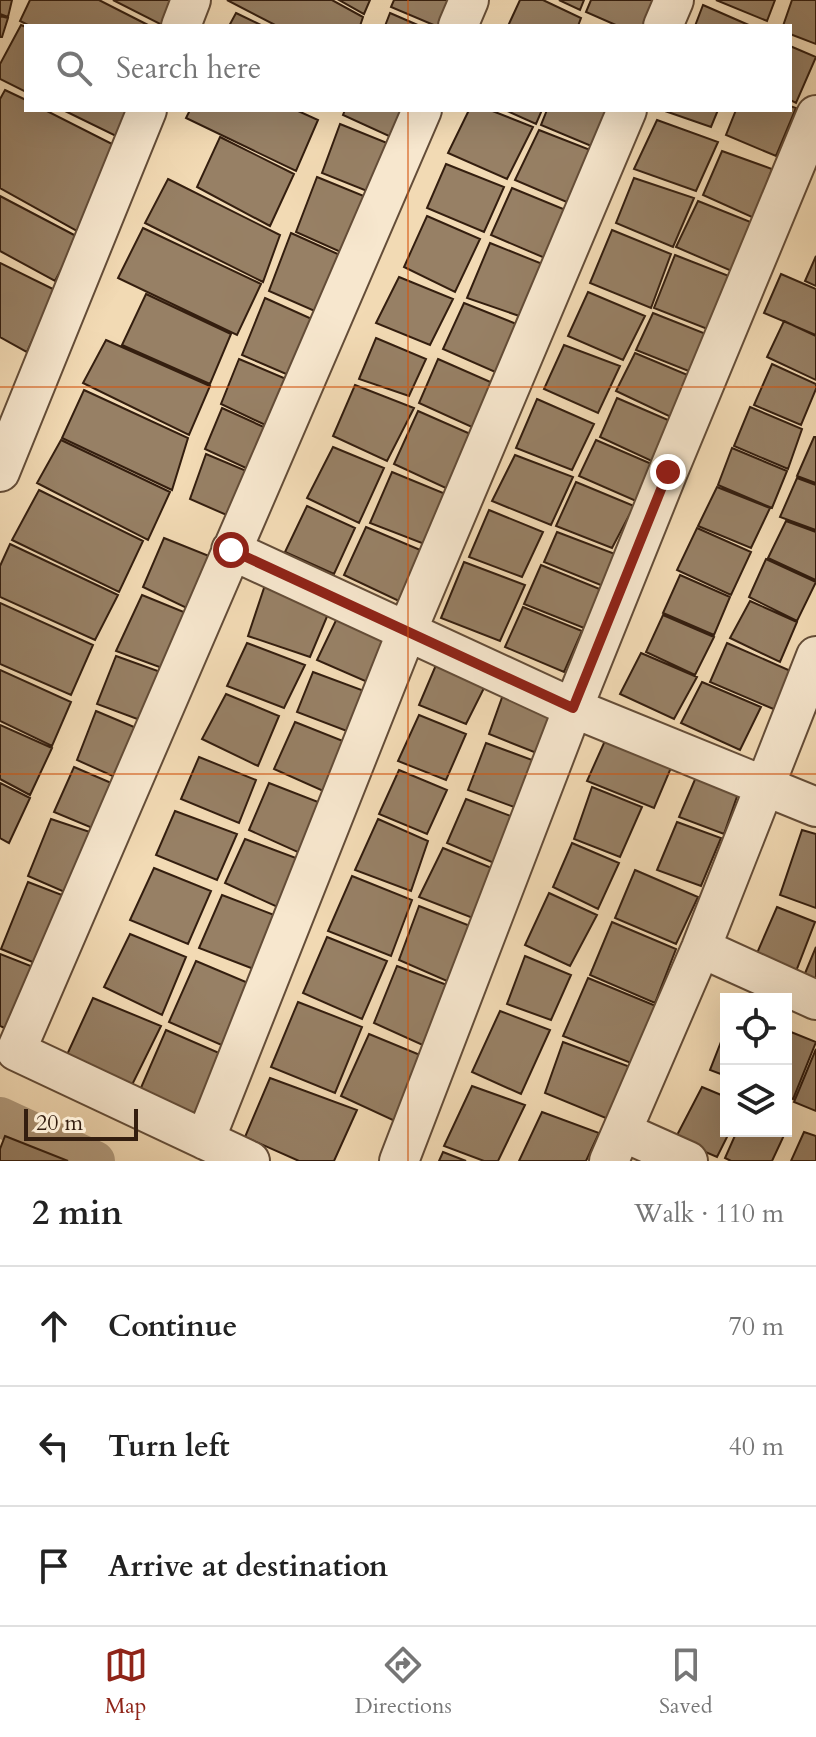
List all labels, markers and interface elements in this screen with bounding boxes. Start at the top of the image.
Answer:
search box [24,24,792,112]
icon: search [52,46,96,90]
text: Search here [116,48,261,89]
route end [650,454,686,490]
route start [213,532,249,568]
map controls [720,993,792,1137]
button: locate [720,993,792,1065]
button: layers [720,1065,792,1137]
scale bar [24,1105,138,1141]
text: 20 m [36,1108,83,1138]
text: 2 min [32,1190,123,1236]
text: Walk · 110 m [634,1196,784,1231]
icon: ahead [32,1304,76,1348]
text: Continue [108,1306,237,1347]
text: 70 m [728,1309,784,1344]
icon: left [32,1424,76,1468]
text: Turn left [108,1426,230,1467]
text: 40 m [728,1429,784,1464]
icon: arrive [32,1544,76,1588]
text: Arrive at destination [108,1546,388,1587]
tab: Map [104,1643,148,1721]
tab: Directions [355,1643,452,1721]
tab: Saved [659,1643,712,1721]

